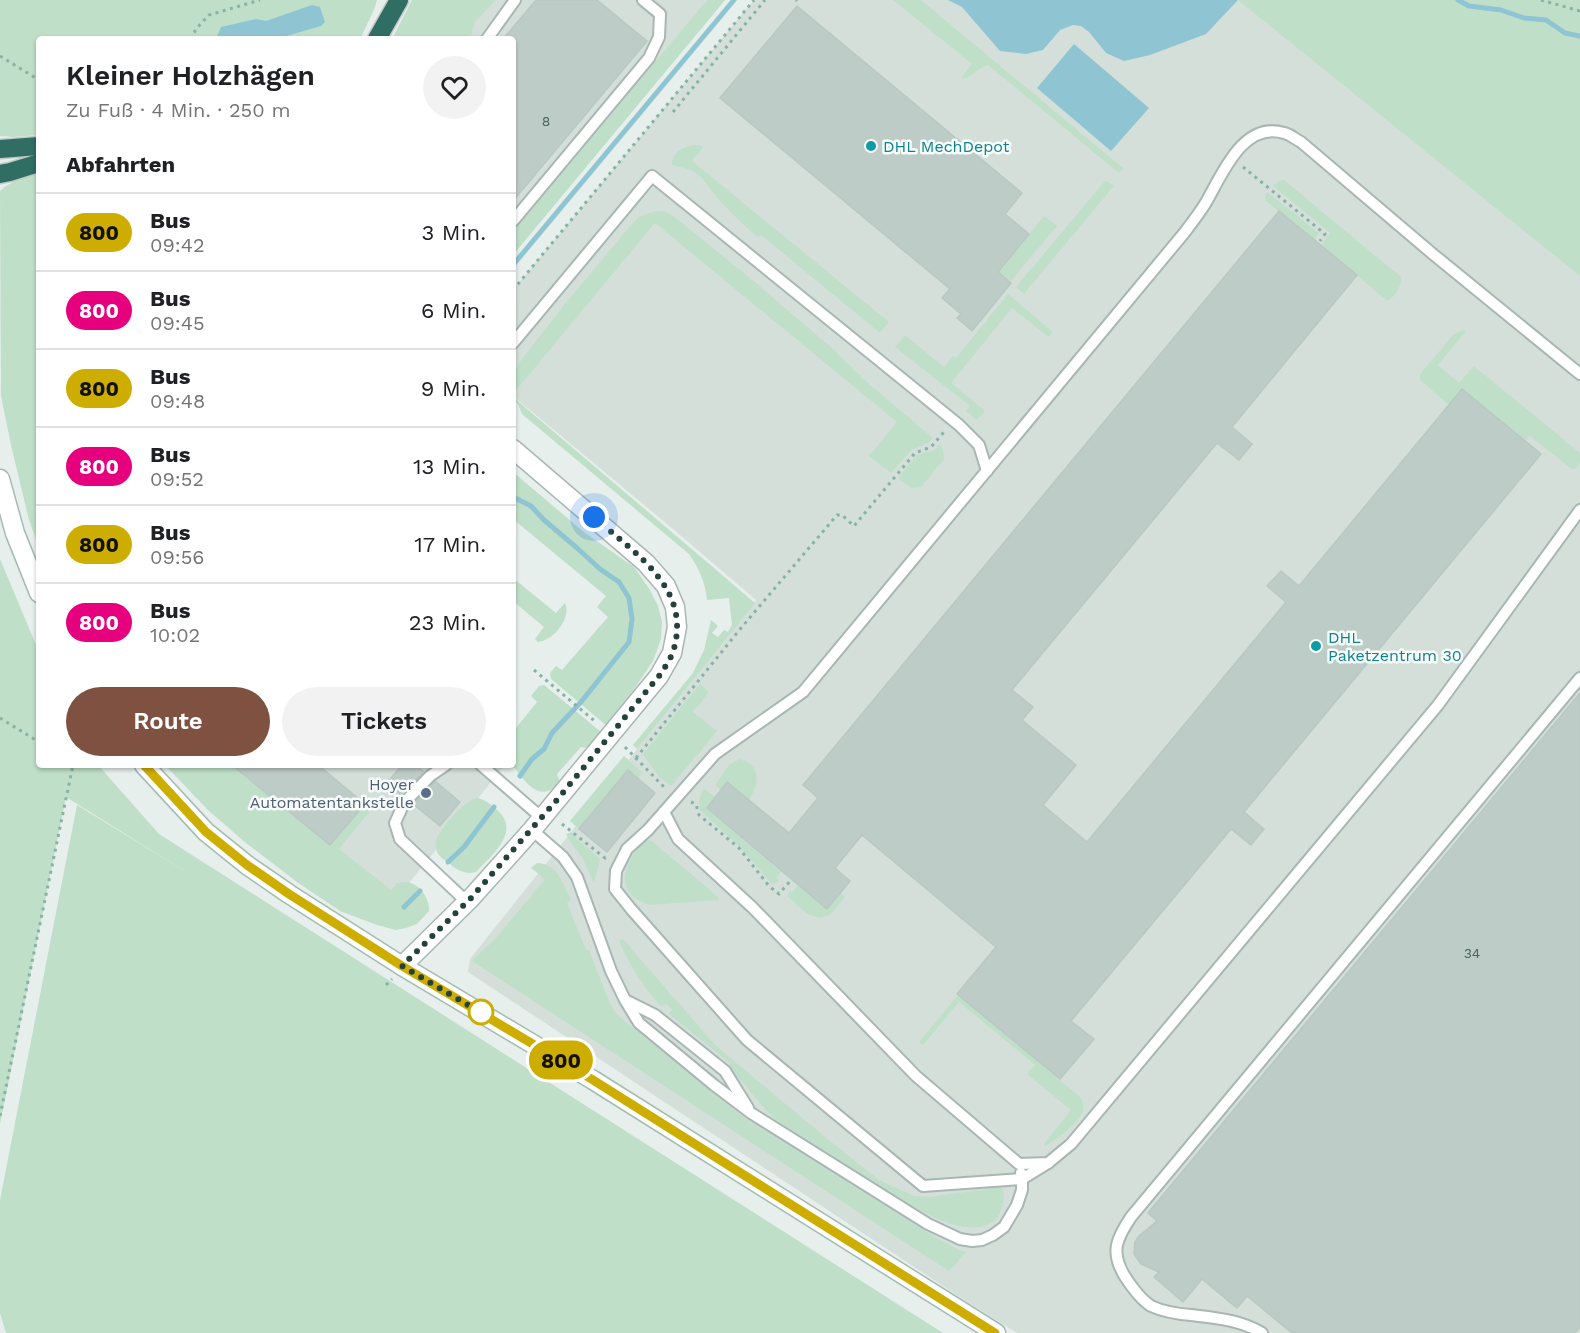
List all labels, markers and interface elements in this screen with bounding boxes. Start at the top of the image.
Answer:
button: heart [423,56,486,119]
text: Kleiner Holzhägen [66,59,315,92]
text: Zu Fuß · 4 Min. · 250 m [66,98,291,122]
house number: 8 [542,113,550,129]
place label: DHL MechDepot [883,137,1010,156]
marker: DHL MechDepot [864,139,878,153]
text: Abfahrten [66,152,175,177]
text: Bus [150,208,190,233]
text: 800 [79,220,119,245]
text: 3 Min. [422,220,486,245]
text: 09:42 [150,233,205,257]
text: Bus [150,286,190,311]
text: 800 [79,298,119,323]
text: 6 Min. [421,298,486,323]
text: 09:45 [150,311,205,335]
text: Bus [150,364,190,389]
text: 800 [79,376,119,401]
text: 9 Min. [421,376,486,401]
text: 09:48 [150,389,205,413]
text: Bus [150,442,190,467]
text: 800 [79,454,119,479]
text: 13 Min. [413,454,486,479]
text: 09:52 [150,467,204,491]
your location [579,502,609,532]
text: Bus [150,520,190,545]
text: 800 [79,532,119,557]
text: 17 Min. [414,532,486,557]
text: 09:56 [150,545,205,569]
text: Bus [150,598,190,623]
text: 800 [79,610,119,635]
text: 23 Min. [409,610,486,635]
text: 10:02 [150,623,200,647]
place label: DHL Paketzentrum 30 [1328,628,1462,665]
marker: DHL Paketzentrum 30 [1309,639,1323,653]
button: Route [66,687,270,756]
button: Tickets [282,687,486,756]
place label: Hoyer Automatentankstelle [250,775,414,812]
marker: Hoyer Automatentankstelle [419,786,433,800]
house number: 34 [1464,945,1480,961]
unlabelled marker [468,999,494,1025]
line badge: 800 [526,1040,596,1080]
text: 800 [541,1048,581,1073]

